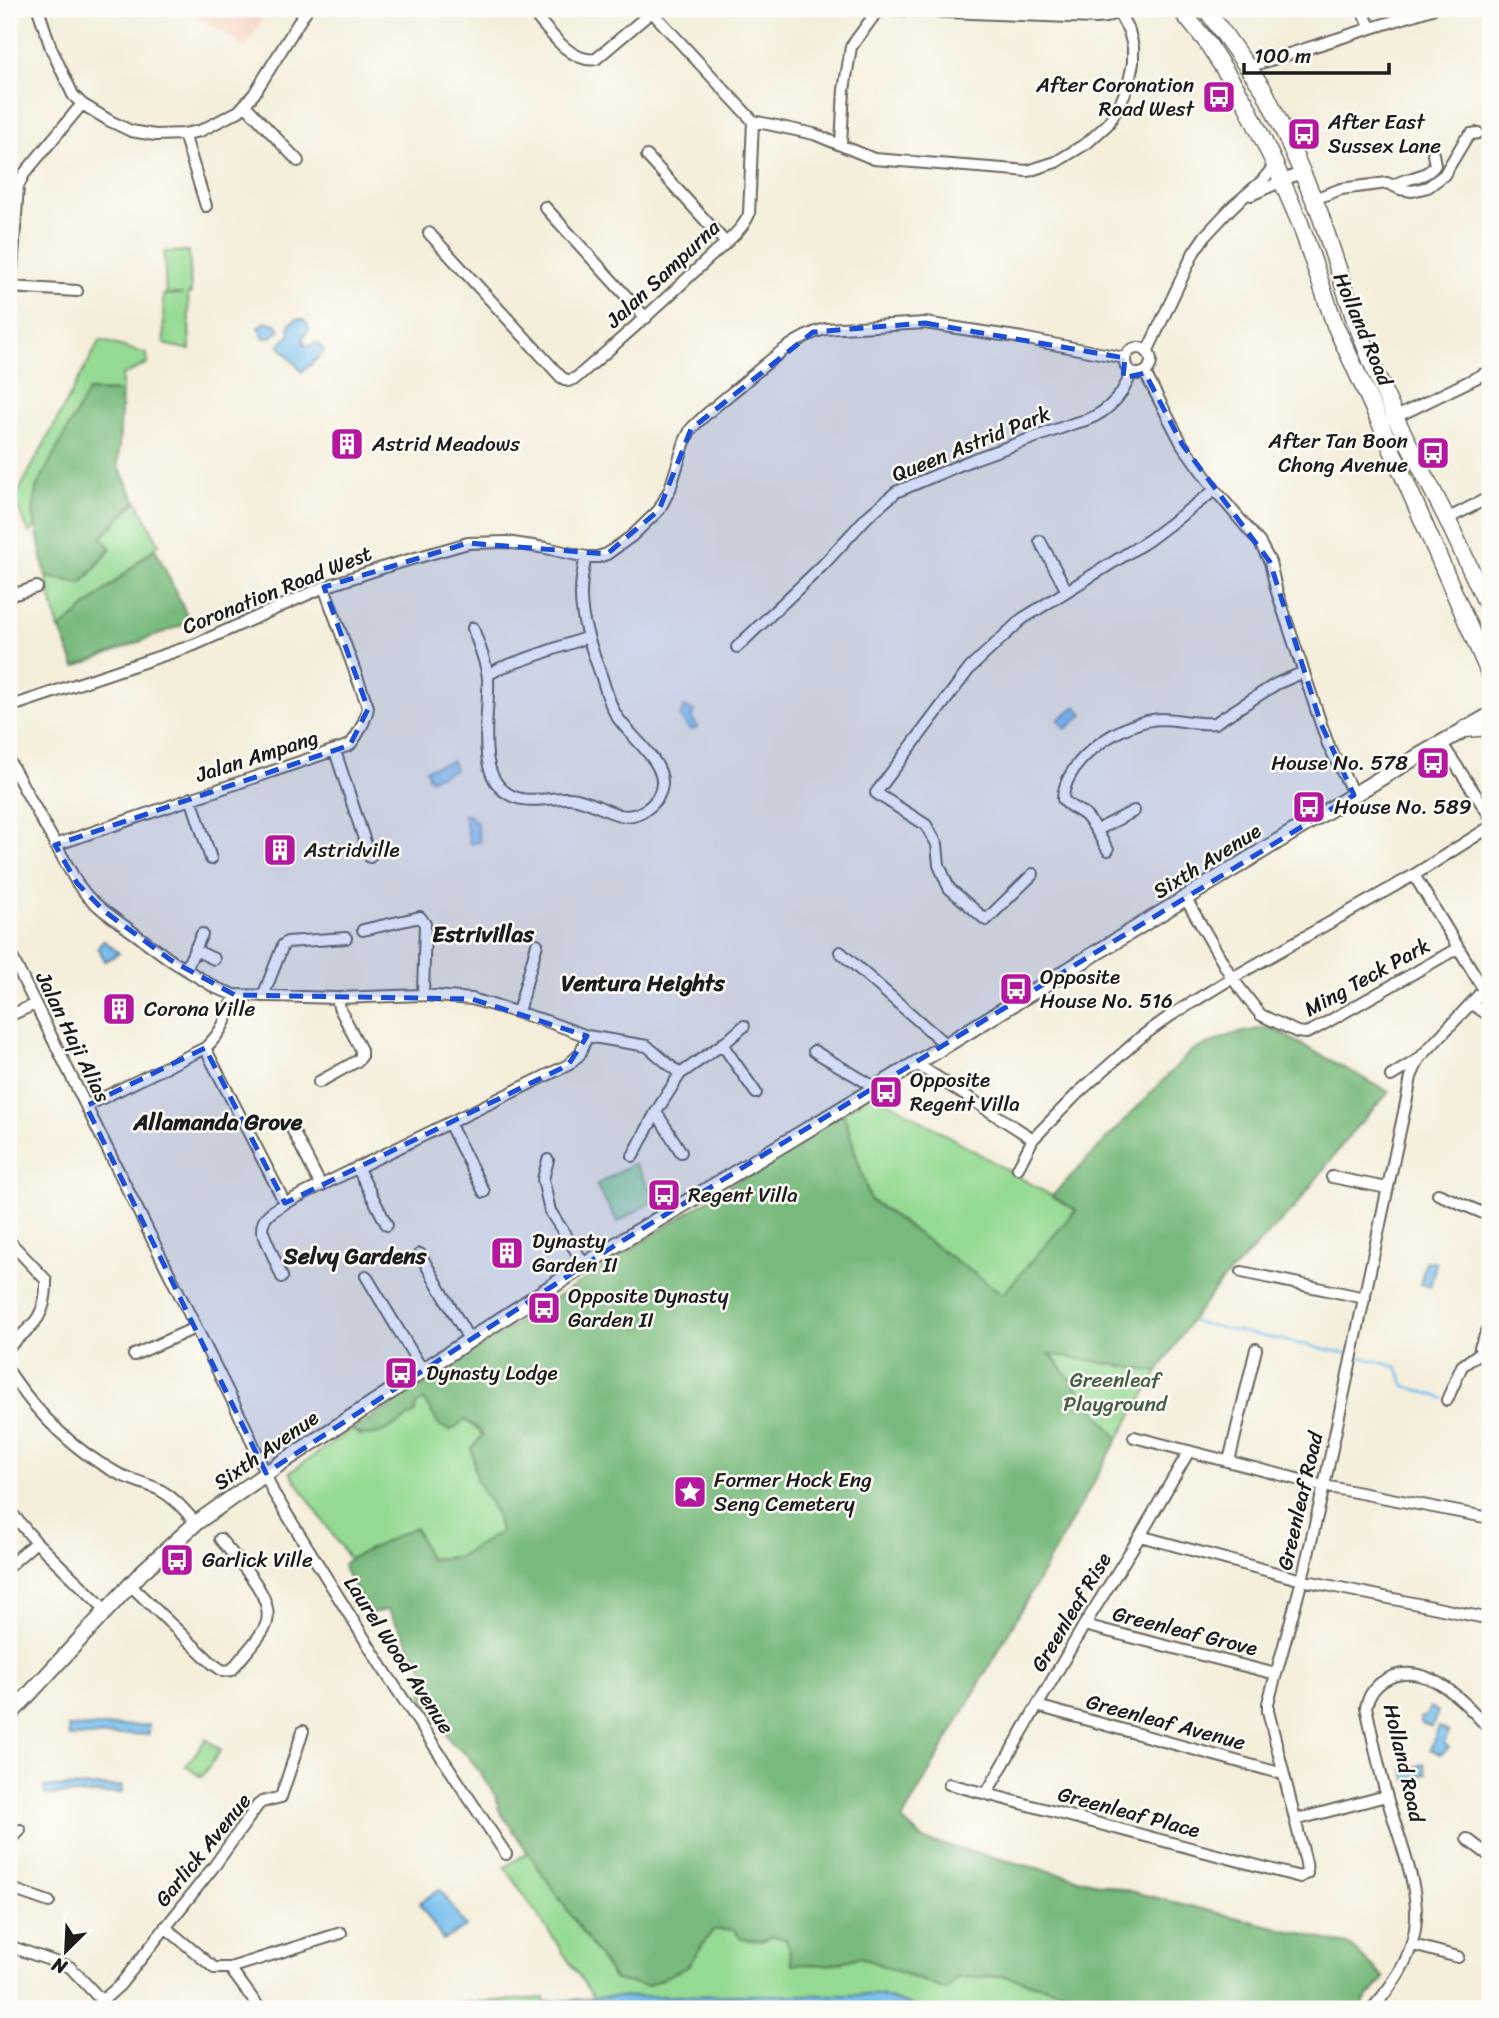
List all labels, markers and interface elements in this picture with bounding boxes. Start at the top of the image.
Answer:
scale bar [1244,32,1389,76]
text: 100 m [1254,37,1311,75]
place label: After Coronation Road West [1035,66,1196,128]
bus stop icon: After Coronation Road West [1200,78,1238,116]
place label: After East Sussex Lane [1327,103,1441,165]
bus stop icon: After East Sussex Lane [1285,115,1323,153]
street label: Jalan Sampurna [596,210,730,339]
street label: Holland Road [1322,266,1405,394]
street label: Queen Astrid Park [886,395,1057,493]
place label: After Tan Boon Chong Avenue [1268,422,1408,484]
building icon: Astrid Meadows [328,425,366,463]
place label: Astrid Meadows [371,425,520,463]
bus stop icon: After Tan Boon Chong Avenue [1414,434,1452,472]
street label: Coronation Road West [176,535,378,645]
street label: Jalan Ampang [190,718,323,794]
place label: House No. 578 [1271,744,1408,782]
bus stop icon: House No. 578 [1414,744,1452,782]
bus stop icon: House No. 589 [1290,788,1328,826]
place label: House No. 589 [1334,788,1472,826]
street label: Sixth Avenue [1145,812,1269,910]
building icon: Astridville [261,831,299,869]
place label: Astridville [303,831,400,869]
district label: Estrivillas [432,914,535,955]
street label: Ming Teck Park [1297,926,1437,1028]
place label: Opposite House No. 516 [1040,958,1173,1020]
district label: Ventura Heights [561,963,726,1004]
street label: Jalan Haji Alias [24,964,121,1110]
bus stop icon: Opposite House No. 516 [997,970,1035,1008]
building icon: Corona Ville [100,990,138,1028]
place label: Corona Ville [144,990,256,1028]
place label: Opposite Regent Villa [910,1061,1020,1123]
bus stop icon: Opposite Regent Villa [867,1073,905,1111]
district label: Allamanda Grove [133,1102,303,1143]
bus stop icon: Regent Villa [645,1176,683,1214]
place label: Regent Villa [688,1176,798,1214]
place label: Dynasty Garden II [532,1222,618,1284]
building icon: Dynasty Garden II [488,1234,526,1272]
district label: Selvy Gardens [283,1236,428,1277]
place label: Opposite Dynasty Garden II [568,1277,729,1339]
bus stop icon: Opposite Dynasty Garden II [525,1289,563,1327]
bus stop icon: Dynasty Lodge [382,1354,420,1392]
place label: Dynasty Lodge [426,1354,558,1392]
park label: Greenleaf Playground [1063,1361,1169,1423]
street label: Sixth Avenue [205,1399,327,1501]
street label: Greenleaf Road [1266,1426,1335,1574]
place label: Former Hock Eng Seng Cemetery [714,1461,872,1523]
place icon: Former Hock Eng Seng Cemetery [671,1473,709,1511]
bus stop icon: Garlick Ville [158,1541,196,1579]
place label: Garlick Ville [202,1541,313,1579]
street label: Greenleaf Rise [1020,1545,1122,1679]
street label: Laurel Wood Avenue [333,1568,465,1742]
street label: Greenleaf Grove [1108,1595,1262,1667]
street label: Greenleaf Avenue [1082,1682,1250,1762]
street label: Holland Road [1372,1700,1437,1828]
street label: Greenleaf Place [1054,1775,1204,1849]
street label: Garlick Avenue [145,1784,261,1916]
north arrow [32,1916,102,1986]
text: N [46,1948,73,1984]

